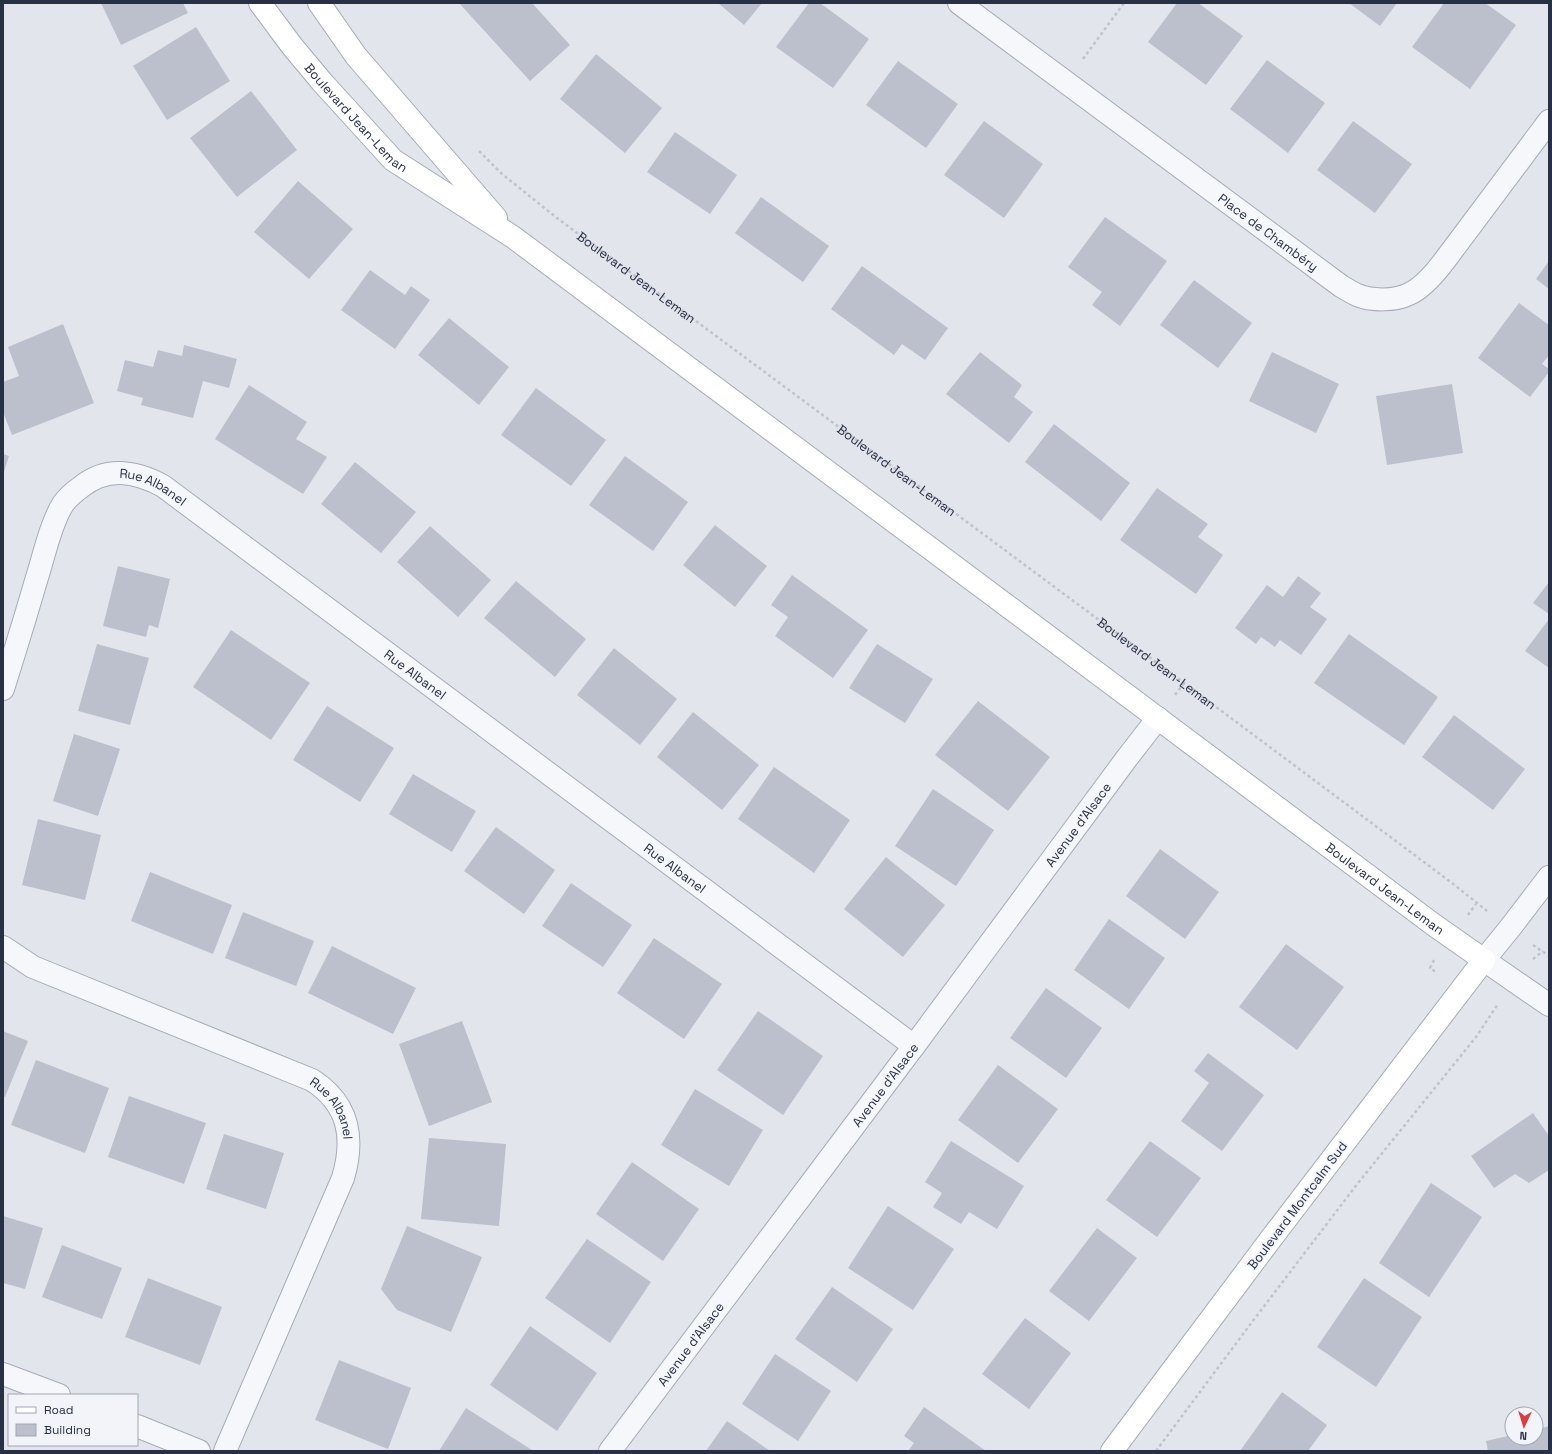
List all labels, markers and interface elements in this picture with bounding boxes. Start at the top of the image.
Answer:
street label: Boulevard Jean-Leman [301,60,411,176]
street label: Place de Chambéry [1215,190,1322,275]
street label: Boulevard Jean-Leman [573,228,699,327]
street label: Boulevard Jean-Leman [834,421,959,520]
street label: Rue Albanel [119,465,190,510]
street label: Boulevard Jean-Leman [1094,614,1220,713]
street label: Rue Albanel [381,646,449,703]
street label: Avenue d'Alsace [1041,779,1115,870]
street label: Boulevard Jean-Leman [1322,839,1447,939]
street label: Rue Albanel [640,840,709,897]
street label: Avenue d'Alsace [848,1040,922,1130]
street label: Rue Albanel [306,1073,356,1140]
street label: Boulevard Montcalm Sud [1244,1138,1351,1273]
street label: Avenue d'Alsace [654,1299,728,1390]
legend [8,1394,138,1446]
text: Road [44,1402,73,1418]
north arrow [1504,1406,1544,1446]
text: Building [44,1422,91,1438]
text: N [1519,1429,1527,1443]

